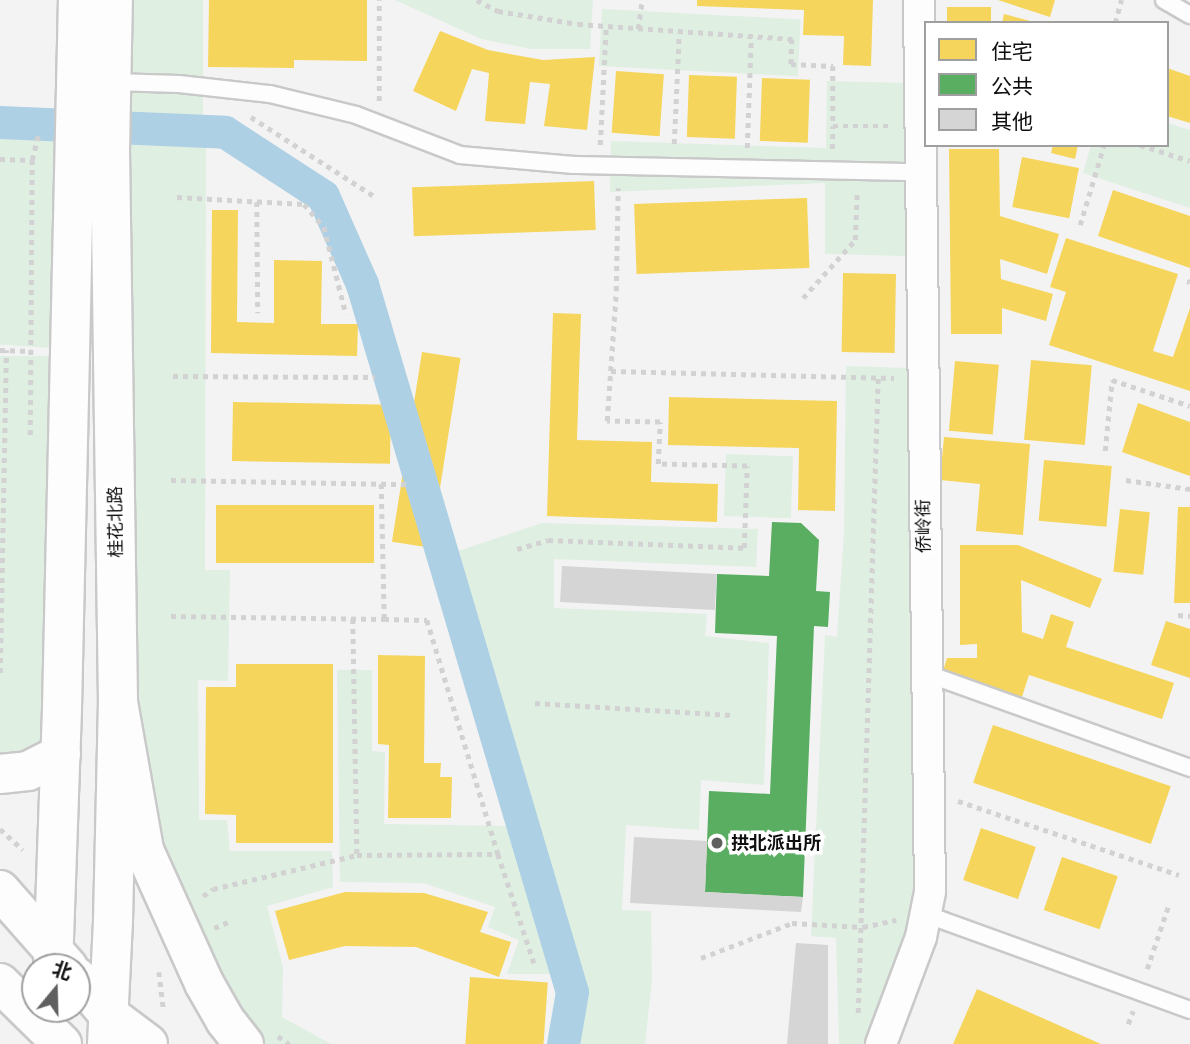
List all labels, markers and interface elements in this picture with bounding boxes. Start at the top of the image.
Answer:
legend [924,21,1169,147]
text: 住宅 [991,38,1033,65]
text: 公共 [991,73,1033,100]
text: 其他 [991,108,1033,135]
street label: 桂花北路 [105,486,127,558]
street label: 侨岭街 [913,499,935,553]
place label: 拱北派出所 [731,832,821,854]
marker: 拱北派出所 [709,835,725,851]
north arrow [21,953,91,1023]
text: 北 [49,956,75,984]

